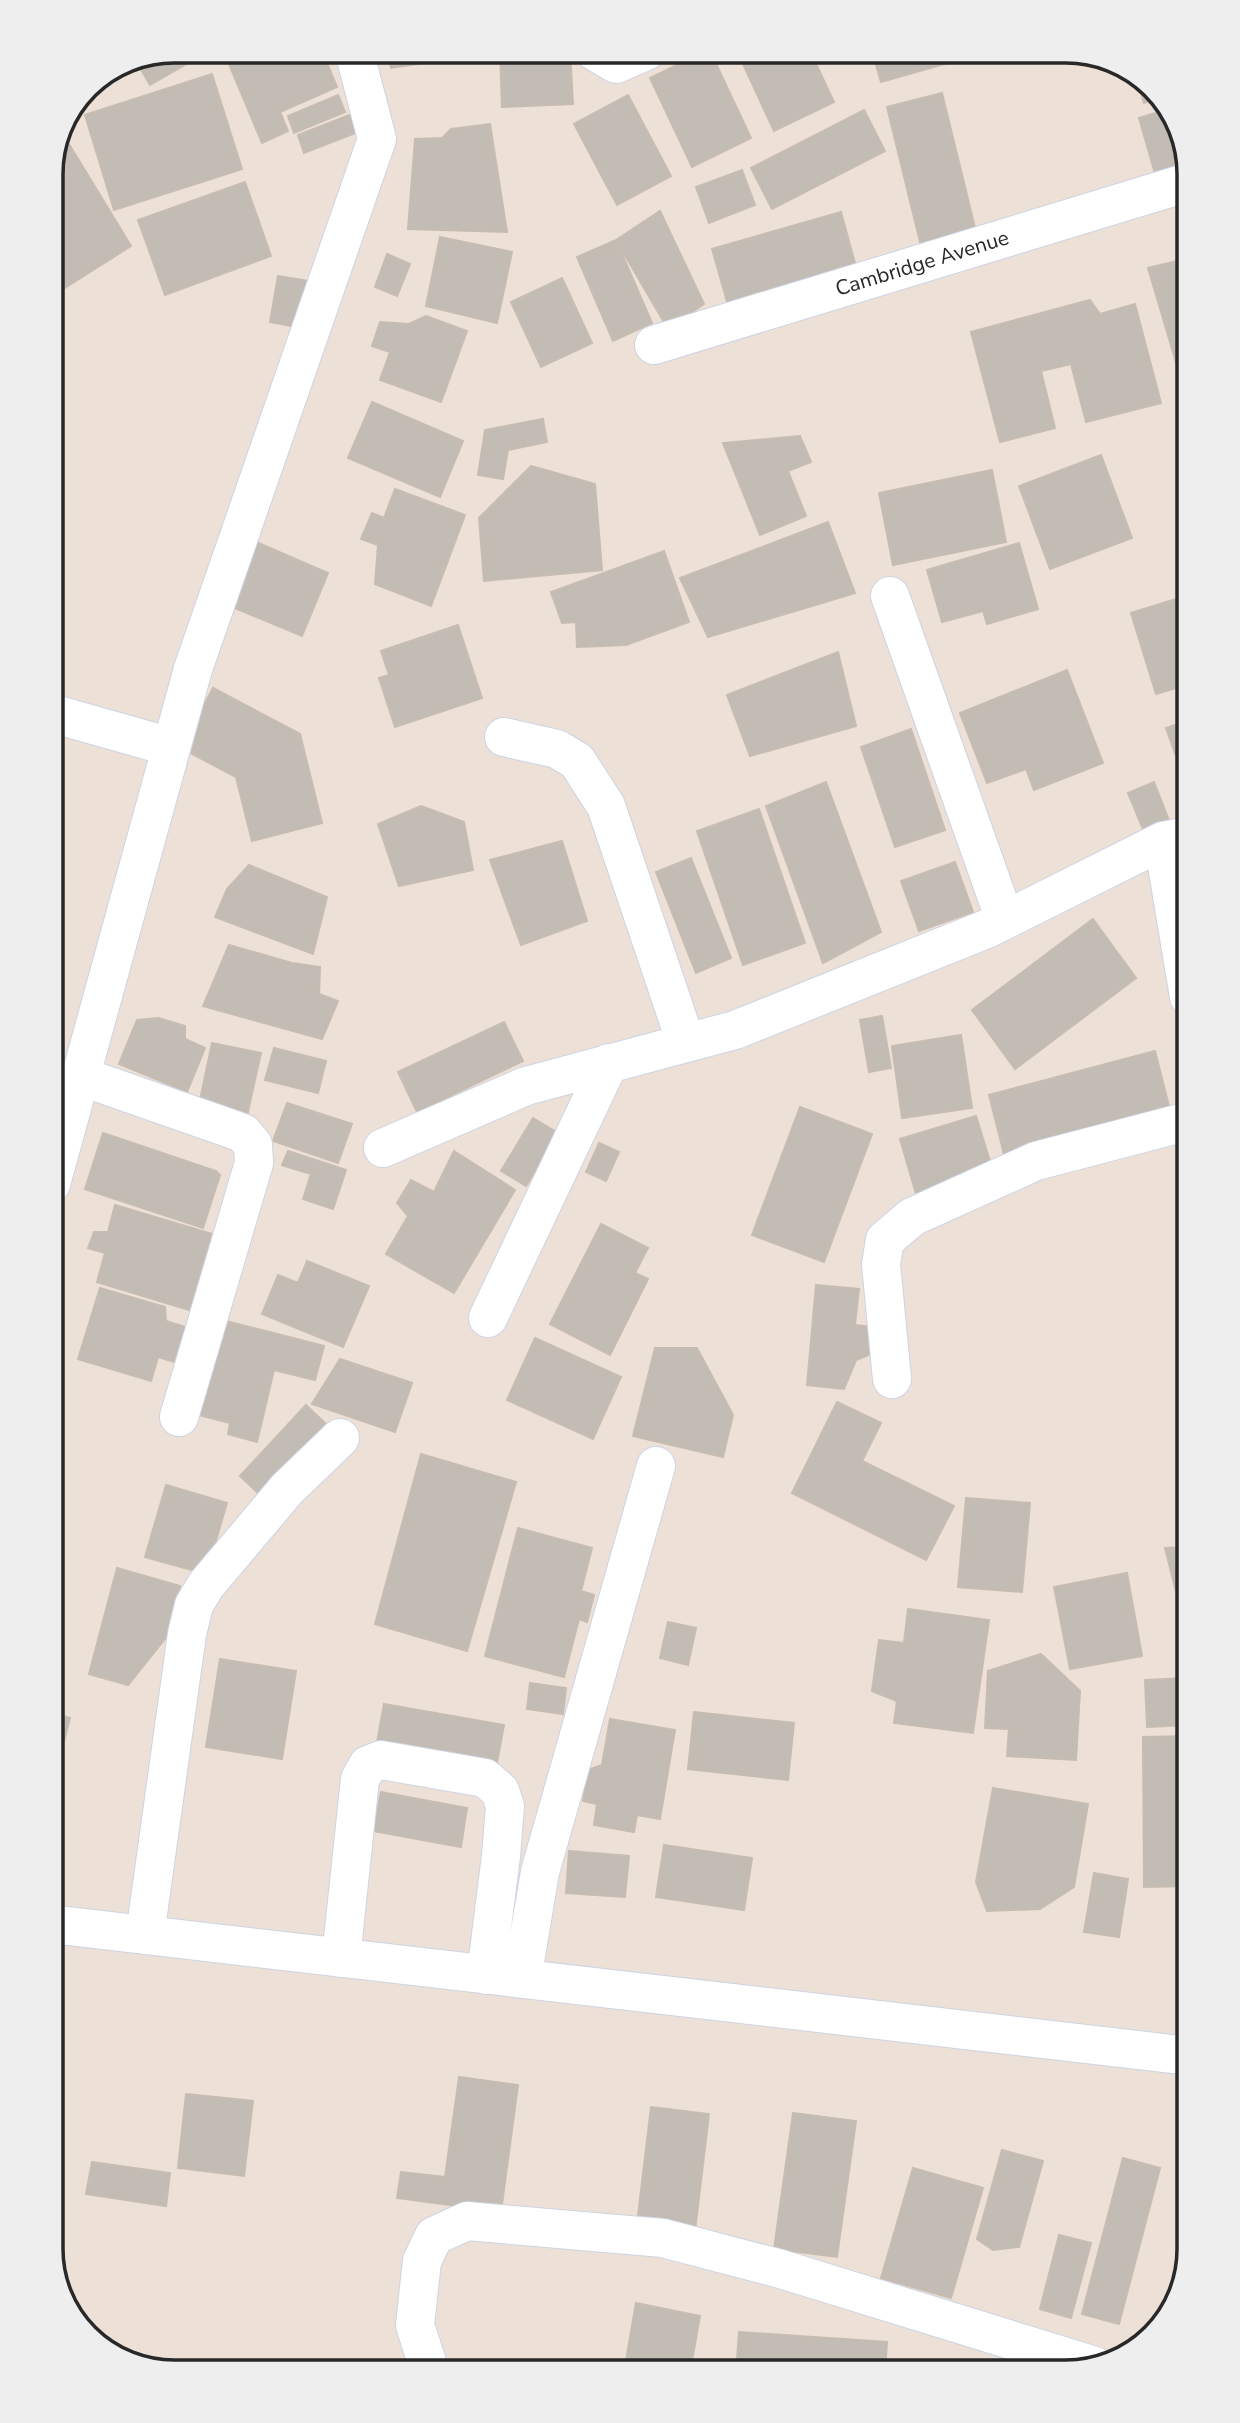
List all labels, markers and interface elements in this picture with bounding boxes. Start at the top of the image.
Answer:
street label: Cambridge Avenue [832,223,1012,303]

